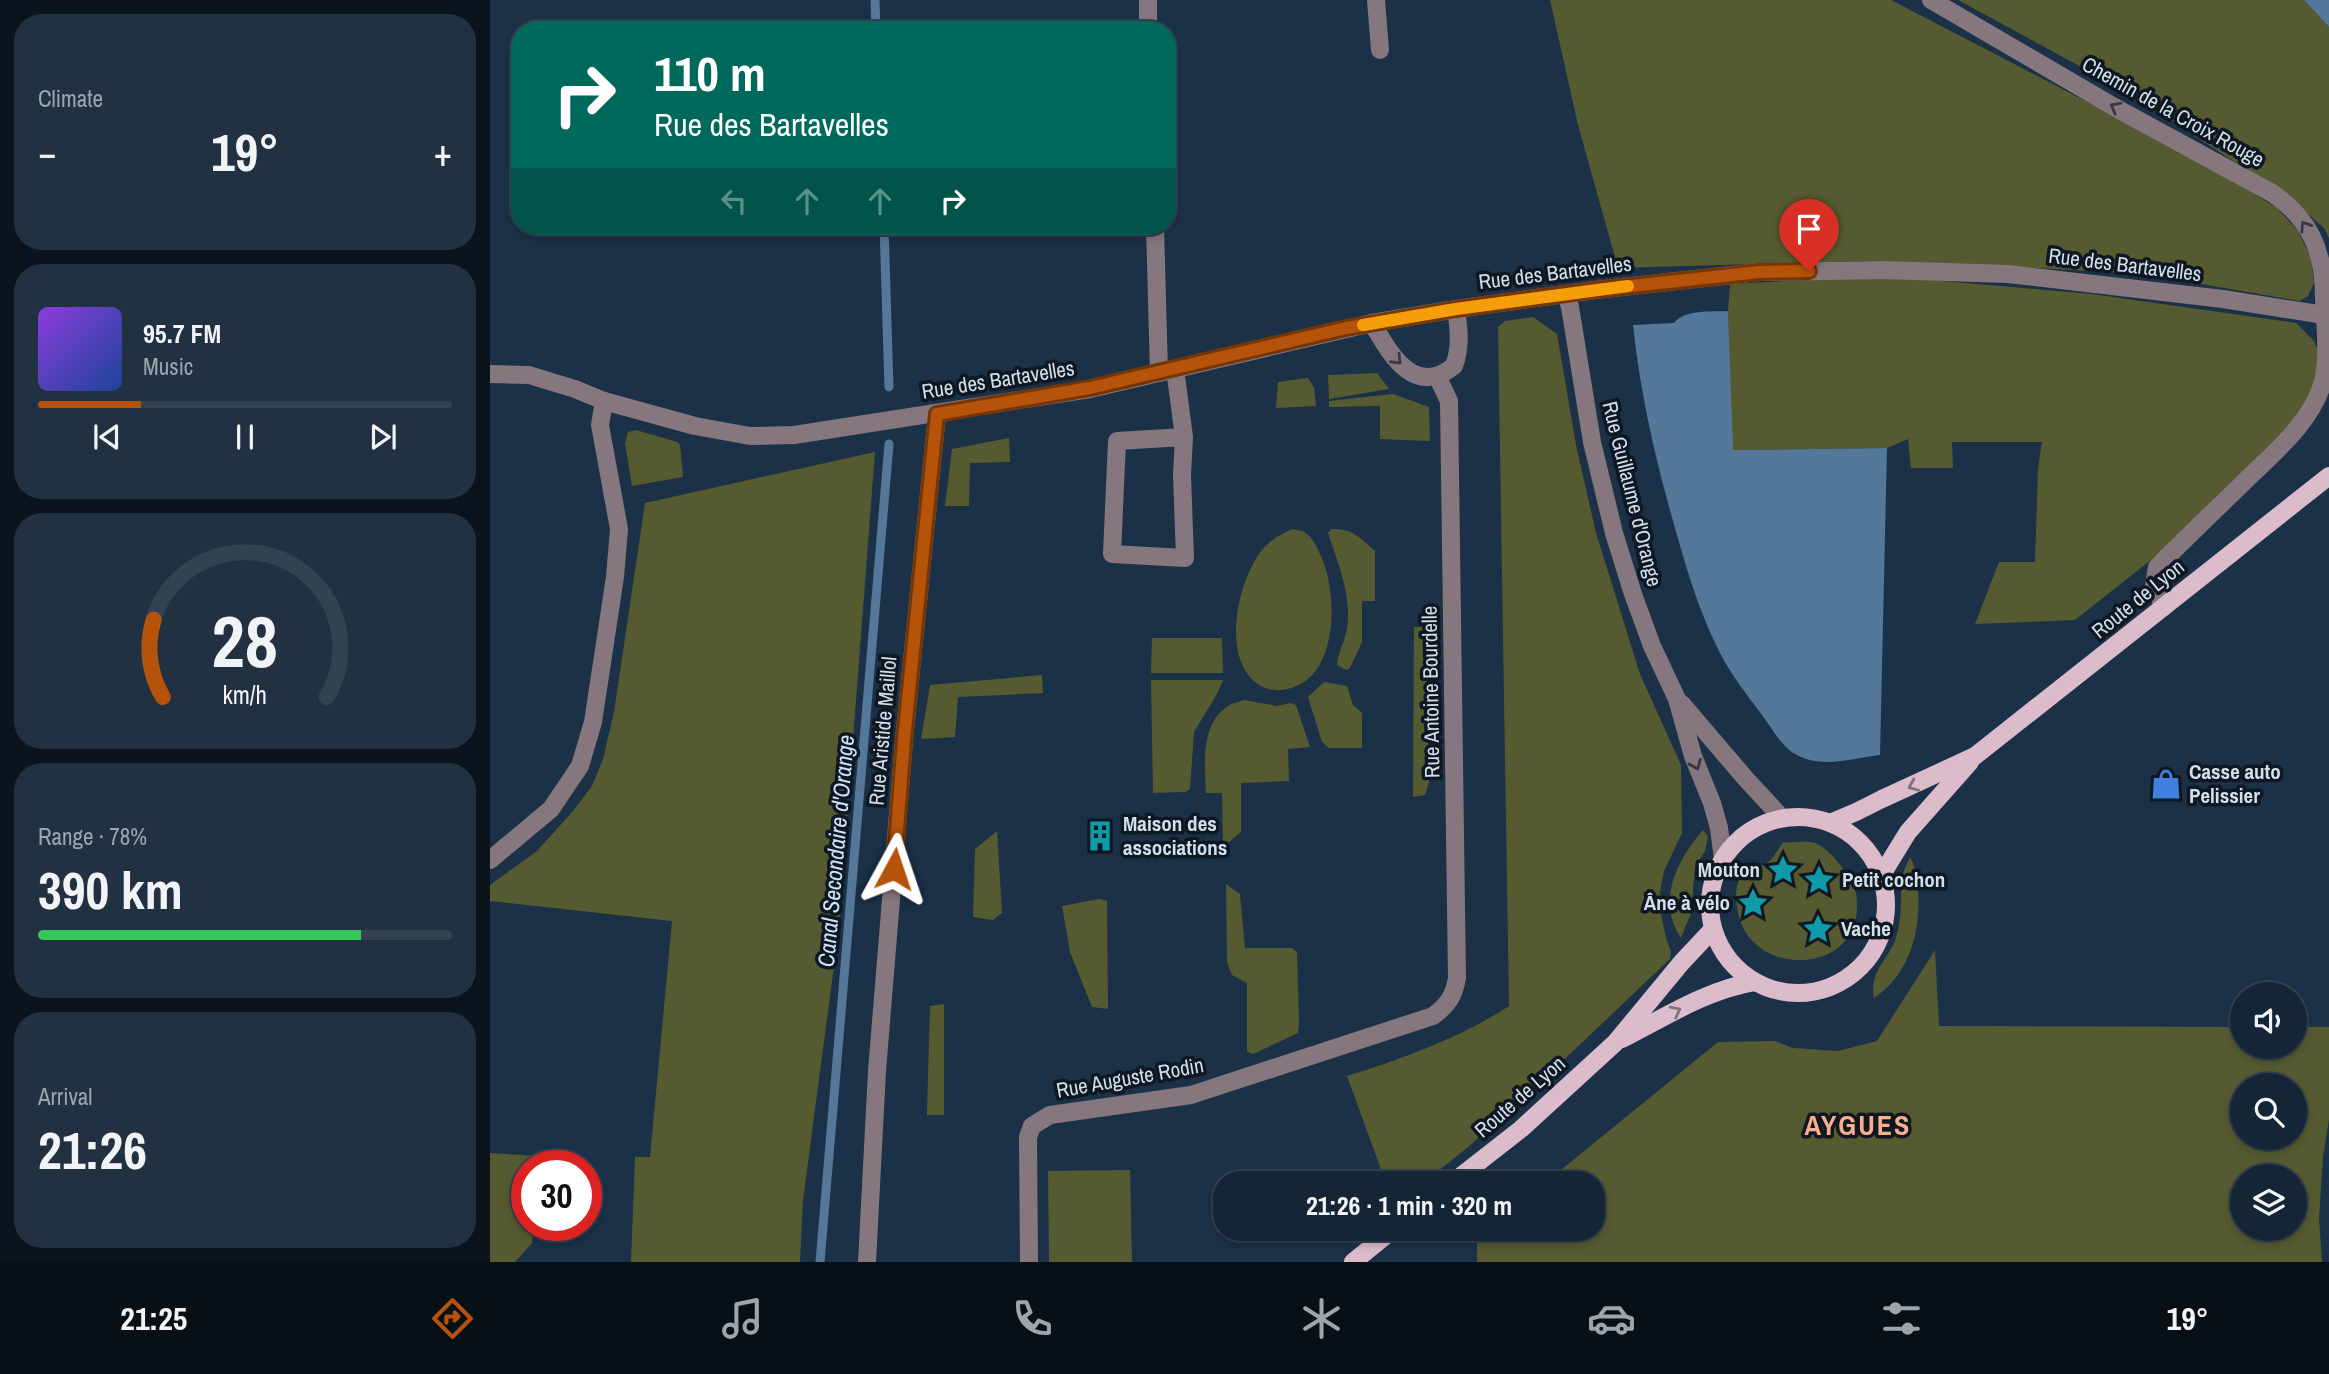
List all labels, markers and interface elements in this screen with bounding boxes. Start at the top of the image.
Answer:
text: 110 m [654,40,766,106]
icon: right [539,49,630,140]
street label: Chemin de la Croix Rouge [2077,49,2269,174]
text: Climate [38,83,103,114]
one-way arrow [2109,102,2122,115]
text: Rue des Bartavelles [654,103,889,146]
text: 19° [211,117,279,187]
text: − [38,127,56,178]
text: + [434,127,452,178]
icon: left [715,182,753,220]
icon: ahead [788,182,826,220]
icon: ahead [861,182,899,220]
icon: right [934,182,972,220]
pin [1779,199,1839,271]
icon: arrive [1790,210,1828,248]
one-way arrow [2301,221,2314,234]
street label: Rue des Bartavelles [2047,241,2203,288]
street label: Rue des Bartavelles [1477,249,1633,296]
text: 95.7 FM [143,316,221,351]
text: Music [143,351,193,382]
one-way arrow [1388,352,1401,365]
street label: Rue des Bartavelles [920,353,1076,406]
street label: Rue Guillaume d'Orange [1595,398,1670,590]
icon: previous [88,418,126,456]
icon: pause [226,418,264,456]
icon: next [364,418,402,456]
street label: Route de Lyon [2085,552,2190,645]
text: 28 [212,592,278,690]
street label: Rue Antoine Bourdelle [1414,606,1447,778]
street label: Rue Aristide Maillol [862,655,903,807]
text: km/h [223,678,267,712]
water label: Canal Secondaire d'Orange [810,733,861,968]
place label: Casse auto Pelissier [2189,757,2281,810]
one-way arrow [1688,758,1702,770]
shop icon: Casse auto Pelissier [2149,767,2183,801]
one-way arrow [1908,777,1920,791]
place label: Maison des associations [1123,809,1227,862]
building icon: Maison des associations [1083,819,1117,853]
text: Range · 78% [38,821,147,852]
position arrow [857,832,931,906]
place icon: Mouton [1766,853,1800,887]
text: 390 km [38,855,183,925]
place label: Mouton [1698,855,1760,884]
place icon: Petit cochon [1802,863,1836,897]
place label: Petit cochon [1842,865,1945,894]
place icon: Âne à vélo [1736,886,1770,920]
place label: Âne à vélo [1644,888,1730,917]
place icon: Vache [1801,912,1835,946]
place label: Vache [1841,914,1891,943]
map controls [2230,982,2307,1241]
button: sound [2230,982,2307,1059]
one-way arrow [1669,1006,1681,1020]
street label: Route de Lyon [1468,1049,1571,1144]
street label: Rue Auguste Rodin [1054,1050,1206,1105]
button: search [2230,1073,2307,1150]
text: Arrival [38,1081,93,1112]
district label: AYGUES [1805,1106,1911,1144]
text: 21:26 [38,1115,147,1185]
speed limit sign: 30 [511,1150,602,1241]
button: layers [2230,1164,2307,1241]
text: 21:26 · 1 min · 320 m [1306,1188,1512,1223]
icon: directions [428,1294,477,1343]
icon: music [718,1294,767,1343]
icon: phone [1008,1294,1057,1343]
icon: climate [1297,1294,1346,1343]
icon: car [1587,1294,1636,1343]
icon: filters [1877,1294,1926,1343]
text: 21:25 [120,1297,187,1340]
text: 19° [2167,1297,2209,1340]

